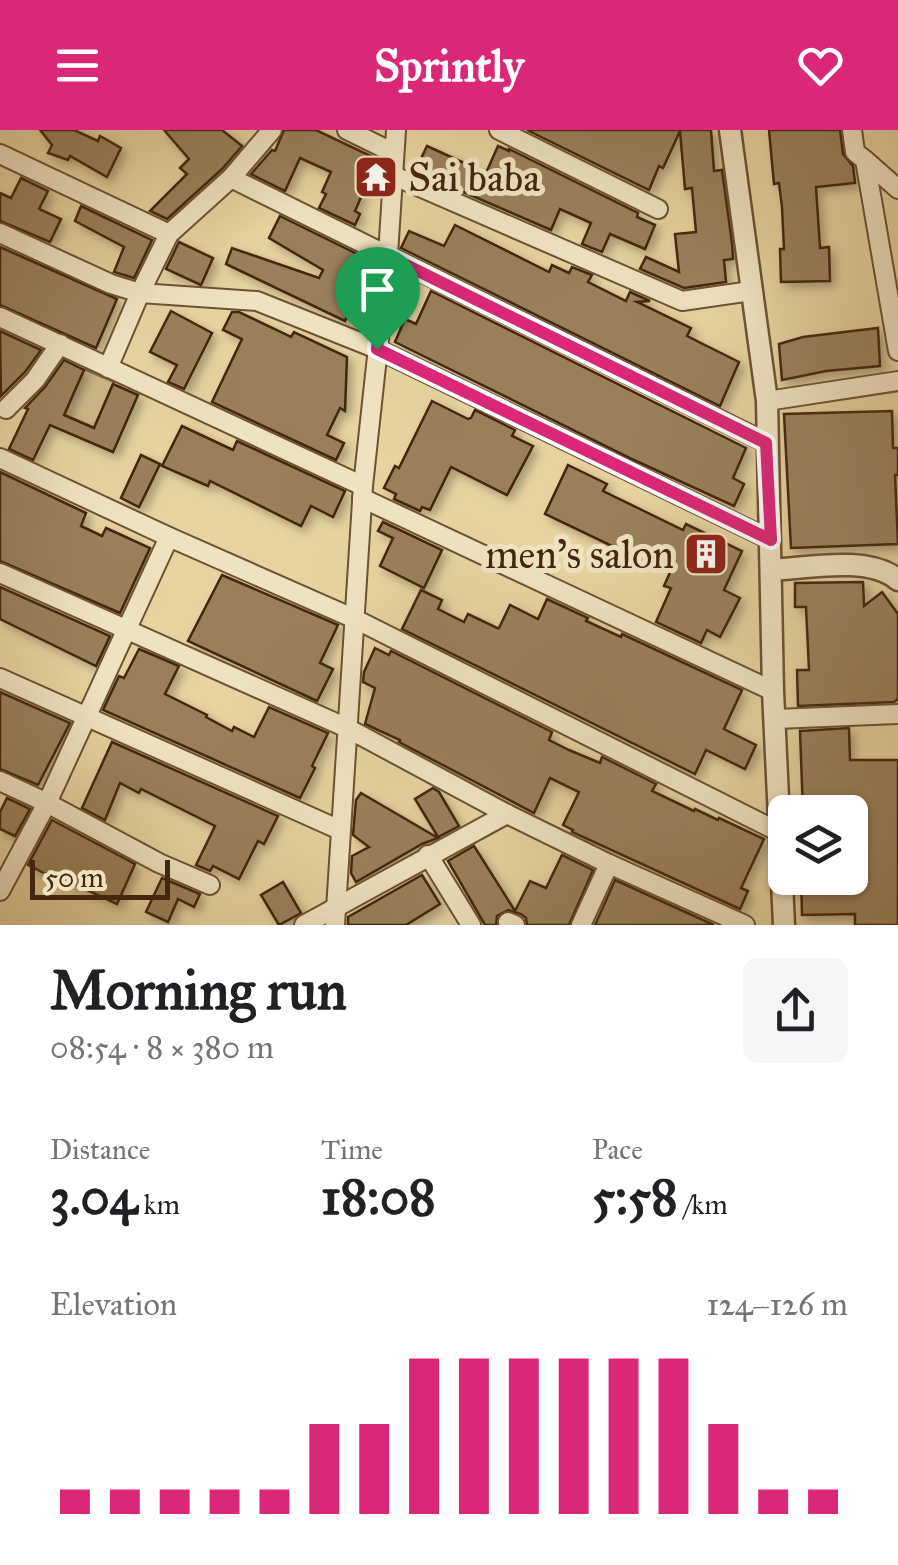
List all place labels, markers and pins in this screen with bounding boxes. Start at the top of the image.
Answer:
place label: Sai baba [408,153,540,202]
temple icon: Sai baba [353,154,399,200]
pin [335,247,420,350]
place label: men's salon [485,530,674,579]
building icon: men's salon [683,531,729,577]

